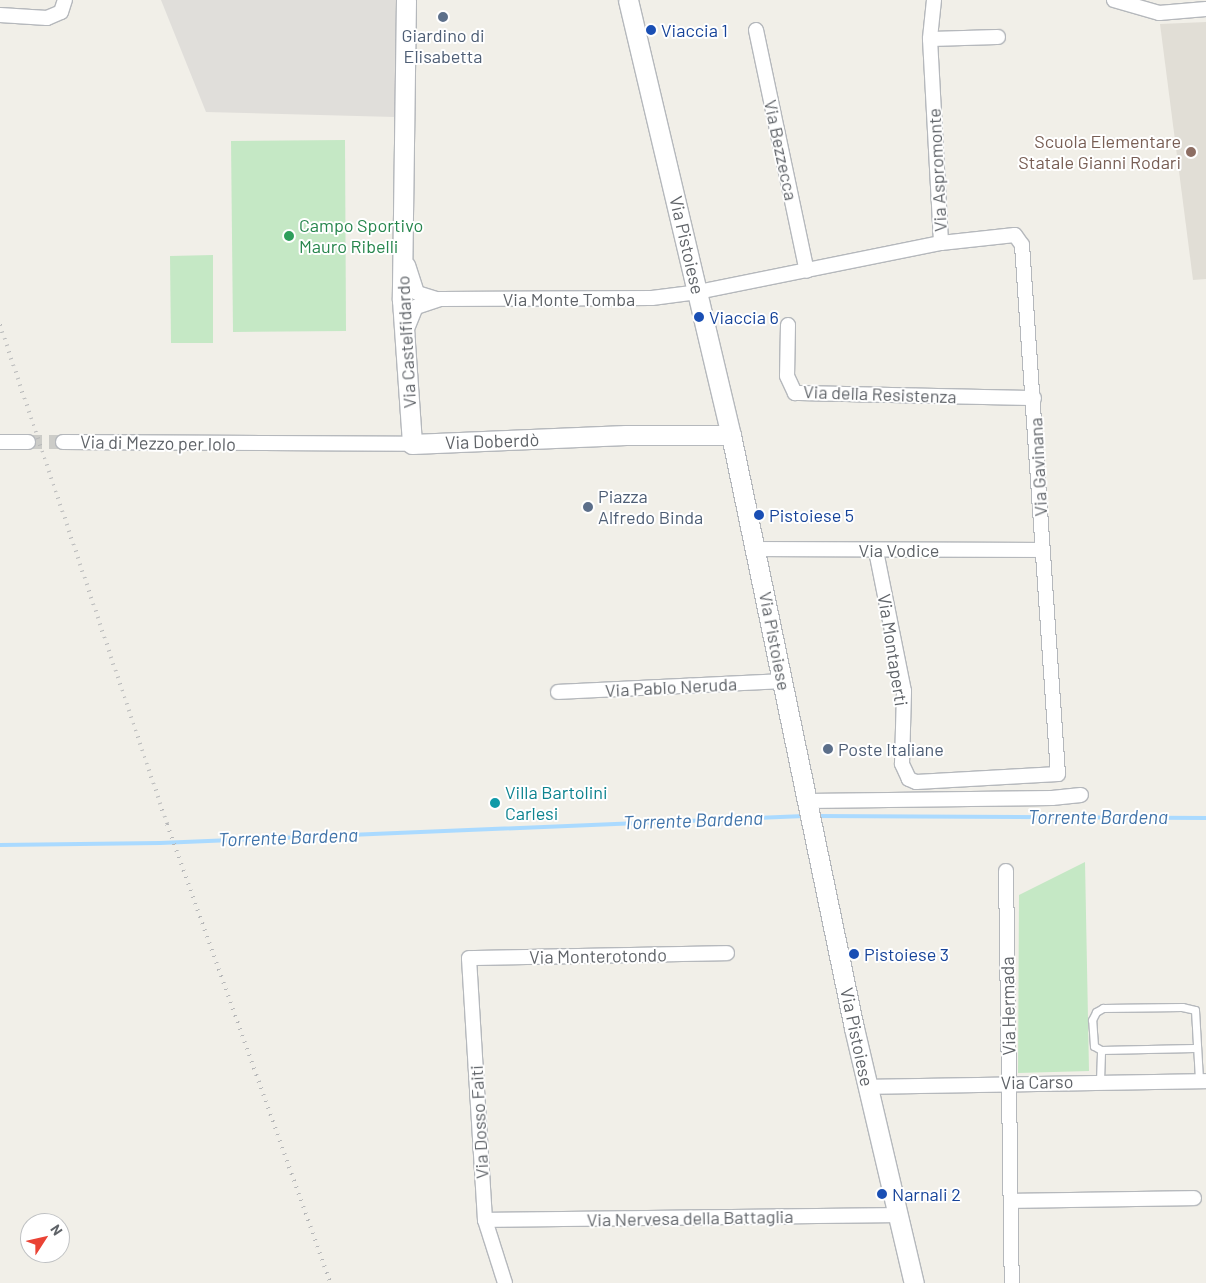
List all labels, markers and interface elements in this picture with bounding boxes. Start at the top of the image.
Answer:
marker: Giardino di Elisabetta [437,11,449,23]
place label: Viaccia 1 [661,19,728,41]
marker: Viaccia 1 [645,24,657,36]
place label: Giardino di Elisabetta [401,25,485,68]
street label: Via Bezzecca [760,98,802,202]
street label: Via Aspromonte [923,108,951,232]
place label: Scuola Elementare Statale Gianni Rodari [1018,131,1181,173]
marker: Scuola Elementare Statale Gianni Rodari [1185,146,1197,158]
street label: Via Pistoiese [665,194,709,296]
place label: Campo Sportivo Mauro Ribelli [299,215,423,258]
marker: Campo Sportivo Mauro Ribelli [283,230,295,242]
street label: Via Castelfidardo [392,275,420,409]
street label: Via Monte Tomba [503,288,635,310]
place label: Viaccia 6 [709,306,779,328]
marker: Viaccia 6 [693,311,705,323]
street label: Via della Resistenza [803,381,957,407]
street label: Via Gavinana [1025,417,1051,517]
street label: Via Doberdò [445,429,539,453]
street label: Via di Mezzo per Iolo [80,431,236,455]
place label: Piazza Alfredo Binda [598,486,703,528]
marker: Piazza Alfredo Binda [582,501,594,513]
place label: Pistoiese 5 [769,504,854,526]
marker: Pistoiese 5 [753,509,765,521]
street label: Via Vodice [859,539,939,561]
street label: Via Pistoiese [755,590,795,692]
street label: Via Montaperti [873,592,913,708]
street label: Via Pablo Neruda [604,673,738,701]
place label: Poste Italiane [838,738,944,760]
marker: Poste Italiane [822,743,834,755]
place label: Villa Bartolini Carlesi [505,782,608,824]
marker: Villa Bartolini Carlesi [489,797,501,809]
water label: Torrente Bardena [623,806,763,834]
water label: Torrente Bardena [1028,806,1168,828]
water label: Torrente Bardena [218,823,358,851]
place label: Pistoiese 3 [864,943,949,965]
street label: Via Monterotondo [529,944,667,968]
marker: Pistoiese 3 [848,948,860,960]
street label: Via Hermada [996,956,1020,1056]
street label: Via Pistoiese [836,986,878,1088]
street label: Via Dosso Faiti [465,1065,493,1179]
street label: Via Carso [1000,1071,1074,1093]
place label: Narnali 2 [892,1183,961,1205]
marker: Narnali 2 [876,1188,888,1200]
street label: Via Nervesa della Battaglia [587,1205,793,1231]
north arrow [20,1213,70,1263]
text: N [47,1221,67,1238]

